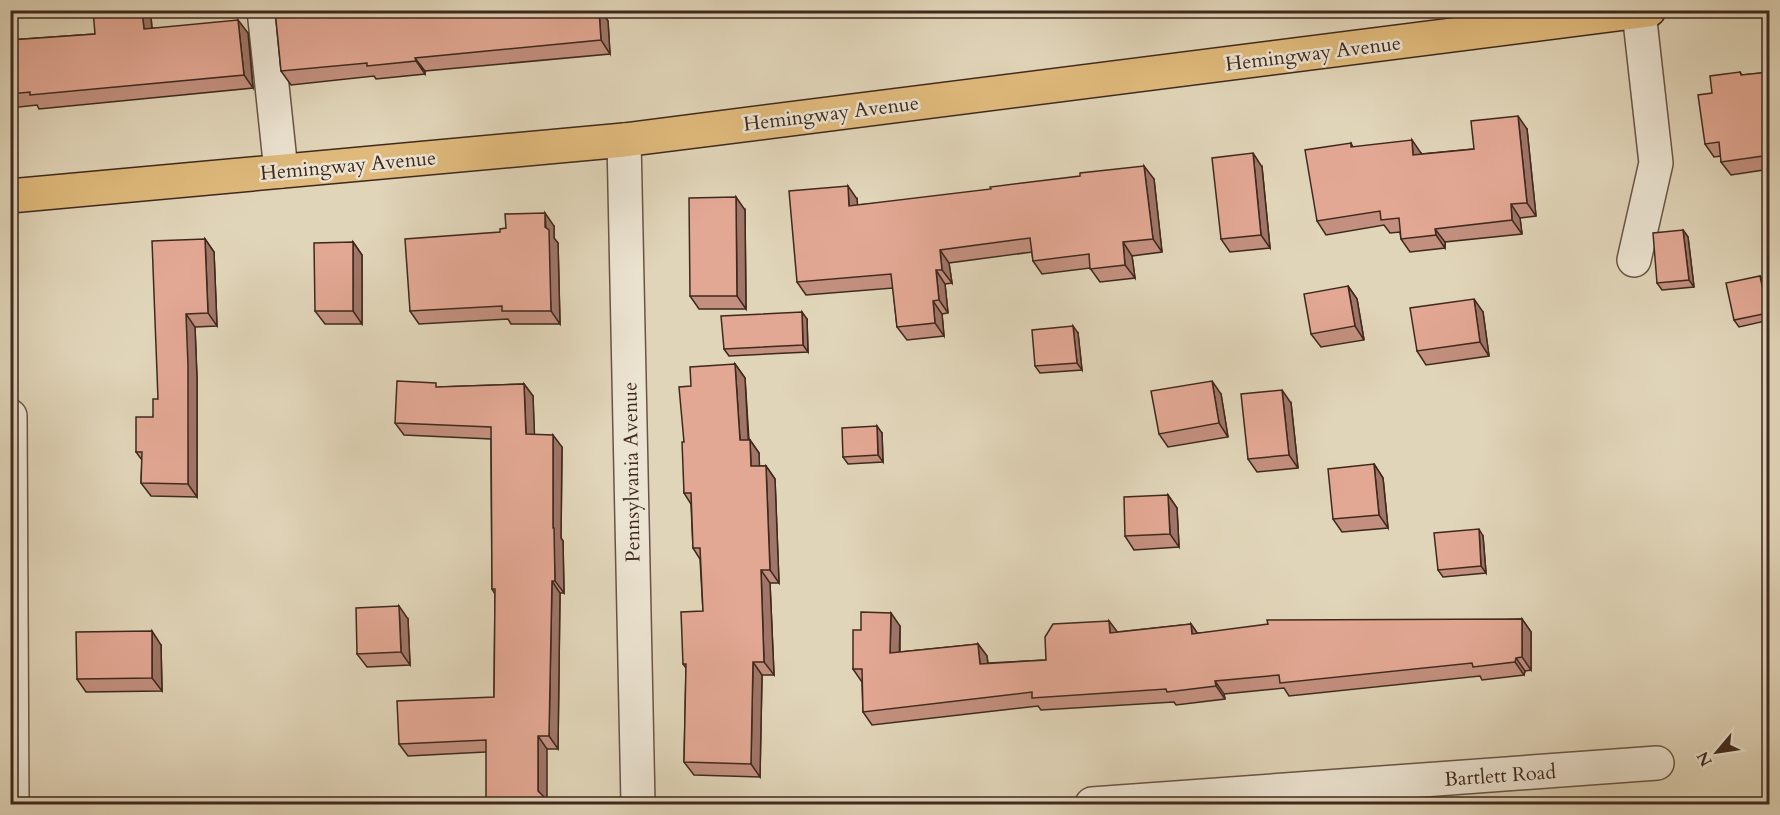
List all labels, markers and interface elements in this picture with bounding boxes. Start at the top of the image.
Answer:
street label: Hemingway Avenue [1224,29,1402,78]
street label: Hemingway Avenue [742,89,920,138]
street label: Hemingway Avenue [259,144,437,187]
street label: Pennsylvania Avenue [616,381,647,563]
north arrow [1687,722,1747,782]
text: N [1692,747,1718,770]
street label: Bartlett Road [1443,758,1557,793]

